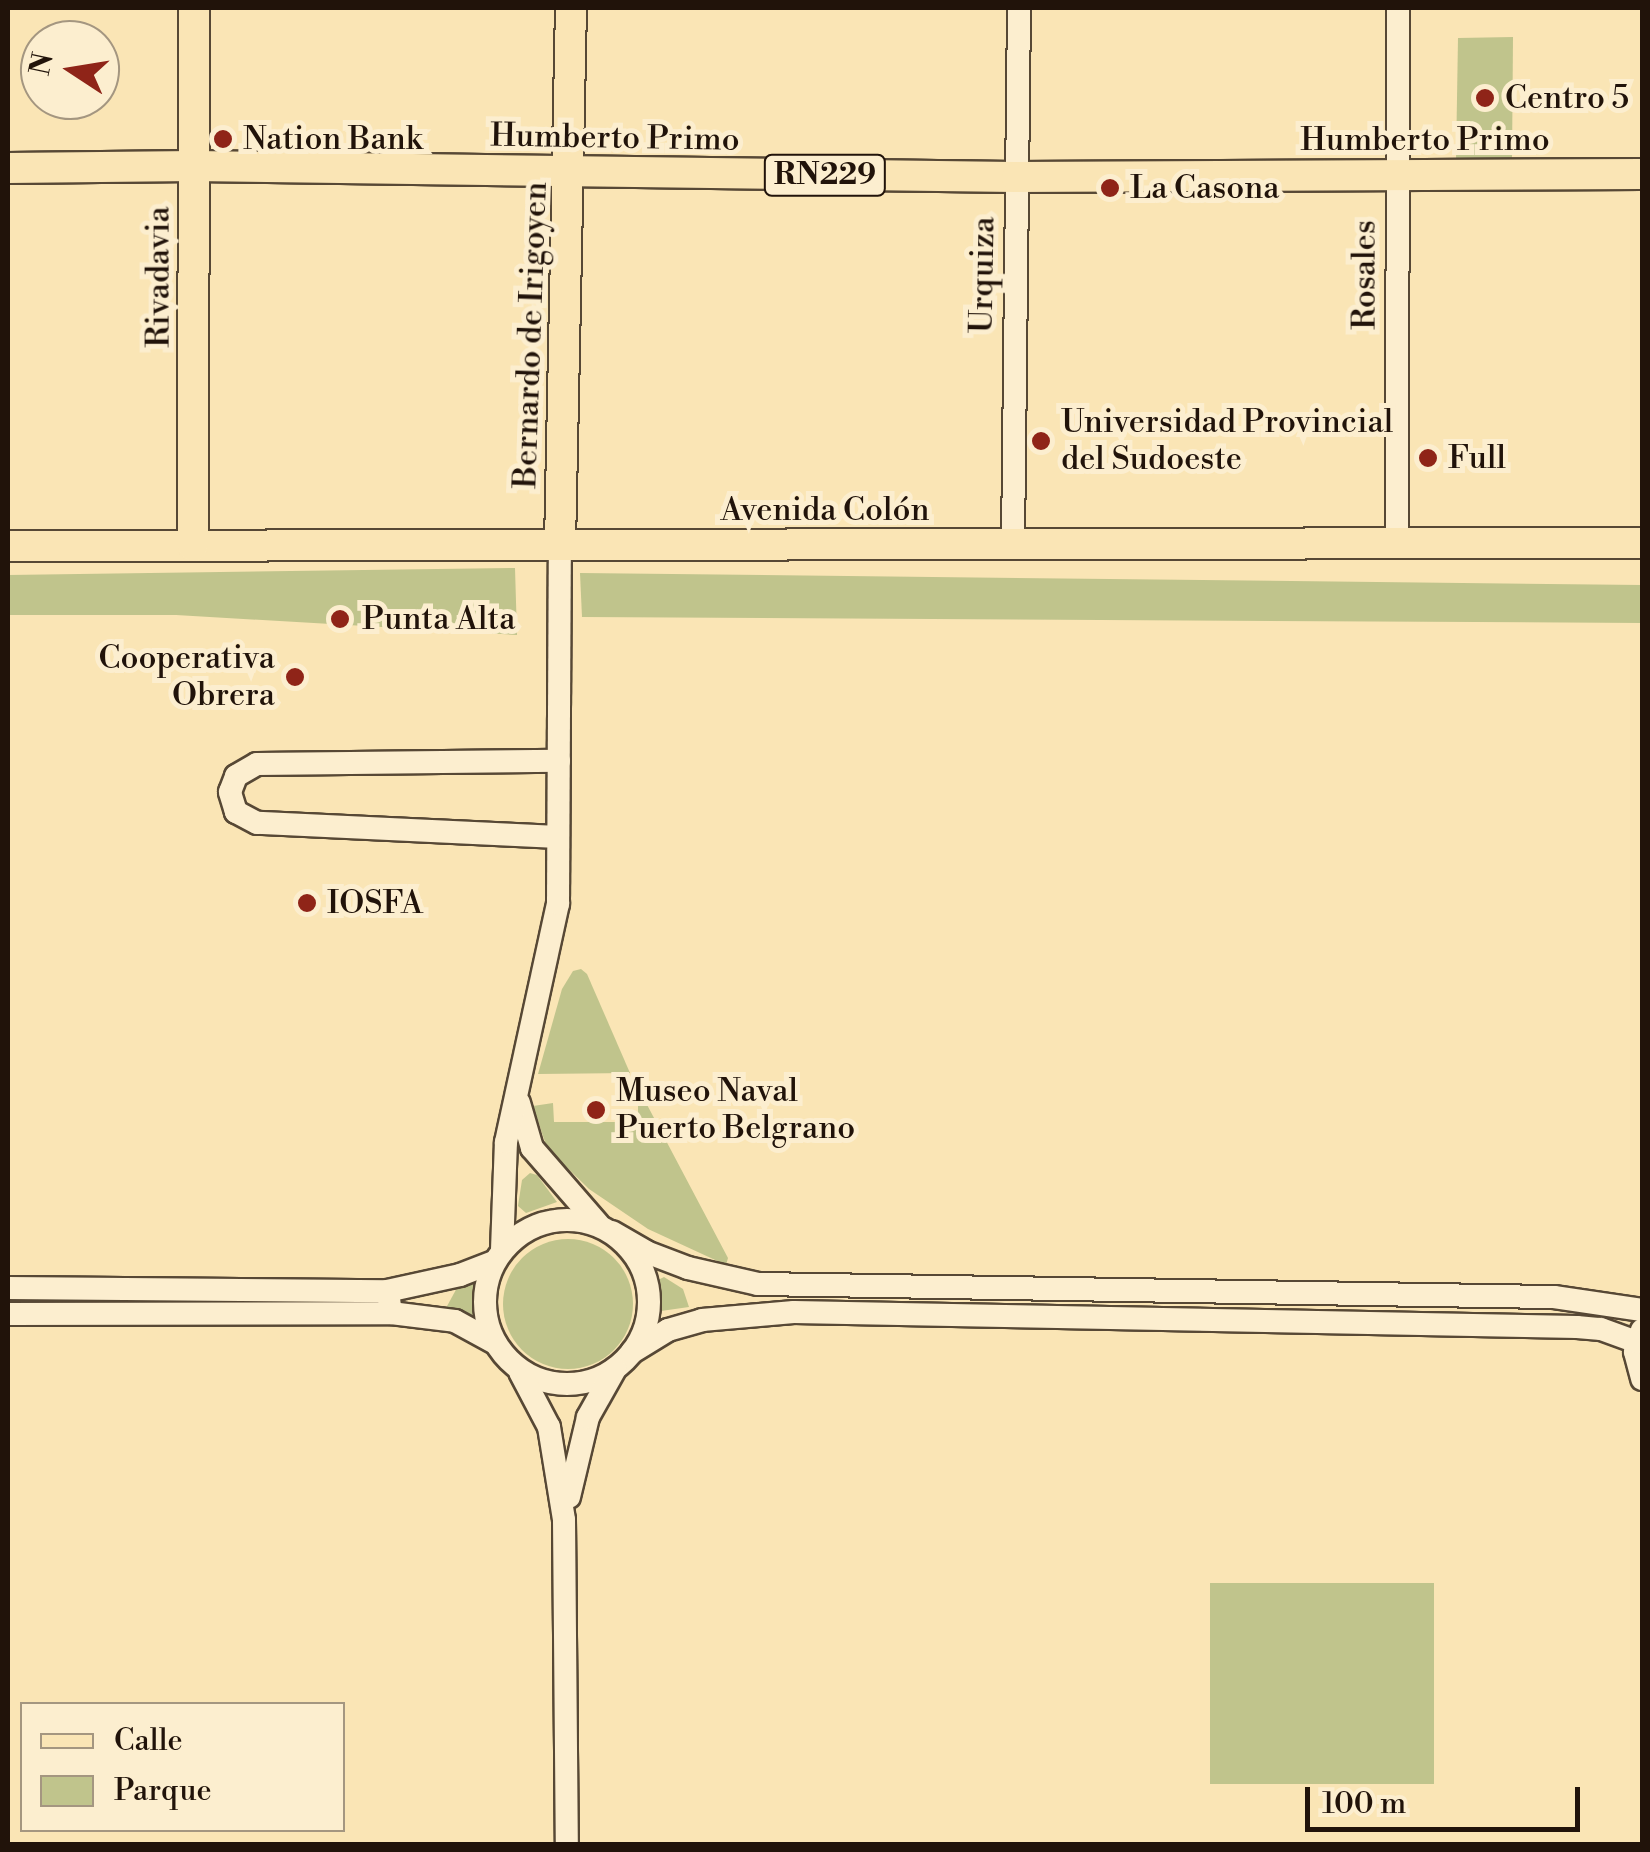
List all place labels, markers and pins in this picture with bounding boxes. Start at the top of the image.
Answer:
place label: Centro 5 [1505,79,1629,117]
marker: Centro 5 [1474,87,1496,109]
place label: Nation Bank [243,120,422,158]
marker: Nation Bank [212,128,234,150]
place label: La Casona [1130,169,1279,207]
marker: La Casona [1099,177,1121,199]
place label: Universidad Provincial del Sudoeste [1061,404,1393,479]
marker: Universidad Provincial del Sudoeste [1030,430,1052,452]
place label: Full [1448,439,1506,477]
marker: Full [1417,447,1439,469]
place label: Punta Alta [362,600,516,638]
marker: Punta Alta [327,606,353,632]
place label: Cooperativa Obrera [99,640,275,715]
marker: Cooperativa Obrera [284,666,306,688]
place label: IOSFA [327,884,423,922]
marker: IOSFA [296,892,318,914]
place label: Museo Naval Puerto Belgrano [616,1073,855,1148]
marker: Museo Naval Puerto Belgrano [585,1099,607,1121]

